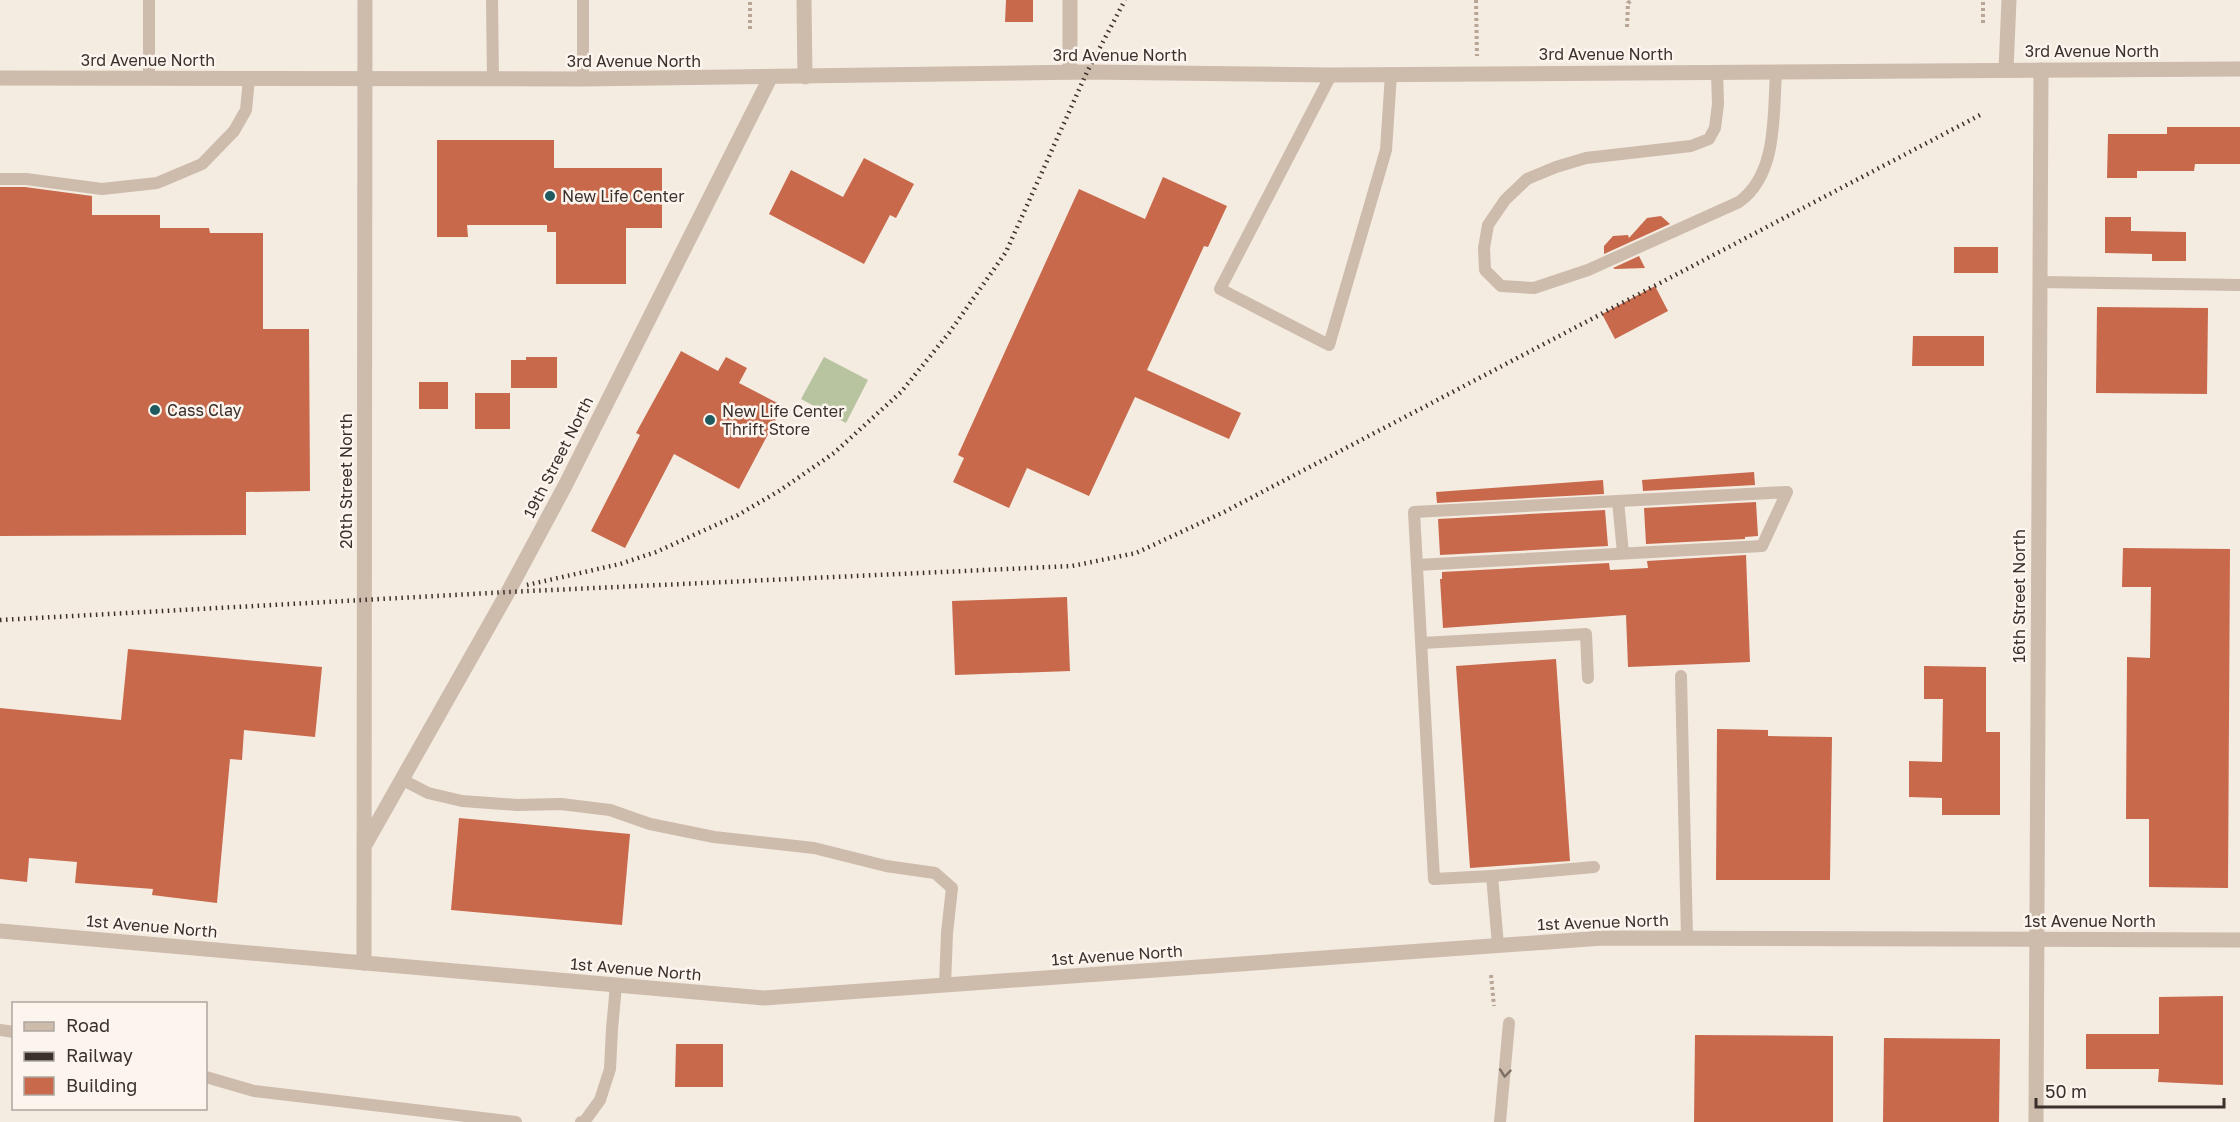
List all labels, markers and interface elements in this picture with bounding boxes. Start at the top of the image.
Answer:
street label: 3rd Avenue North [2025,41,2159,61]
street label: 3rd Avenue North [1539,44,1673,64]
street label: 3rd Avenue North [1053,45,1187,65]
street label: 3rd Avenue North [81,50,215,70]
street label: 3rd Avenue North [567,51,701,71]
place label: New Life Center [562,186,684,206]
marker: New Life Center [543,189,557,203]
street label: 19th Street North [519,393,597,521]
place label: Cass Clay [167,400,242,420]
place label: New Life Center Thrift Store [722,401,844,439]
marker: Cass Clay [148,403,162,417]
street label: 20th Street North [336,413,356,549]
marker: New Life Center Thrift Store [703,413,717,427]
street label: 16th Street North [2009,529,2029,663]
street label: 1st Avenue North [86,910,218,942]
street label: 1st Avenue North [1537,910,1669,934]
street label: 1st Avenue North [2024,911,2156,931]
street label: 1st Avenue North [1051,940,1183,970]
street label: 1st Avenue North [570,953,702,985]
legend [12,1002,207,1110]
text: Road [66,1014,110,1036]
text: Railway [66,1044,133,1066]
one-way arrow [1499,1068,1512,1077]
scale bar [2036,1071,2224,1109]
text: Building [66,1074,137,1096]
text: 50 m [2045,1080,2087,1102]

